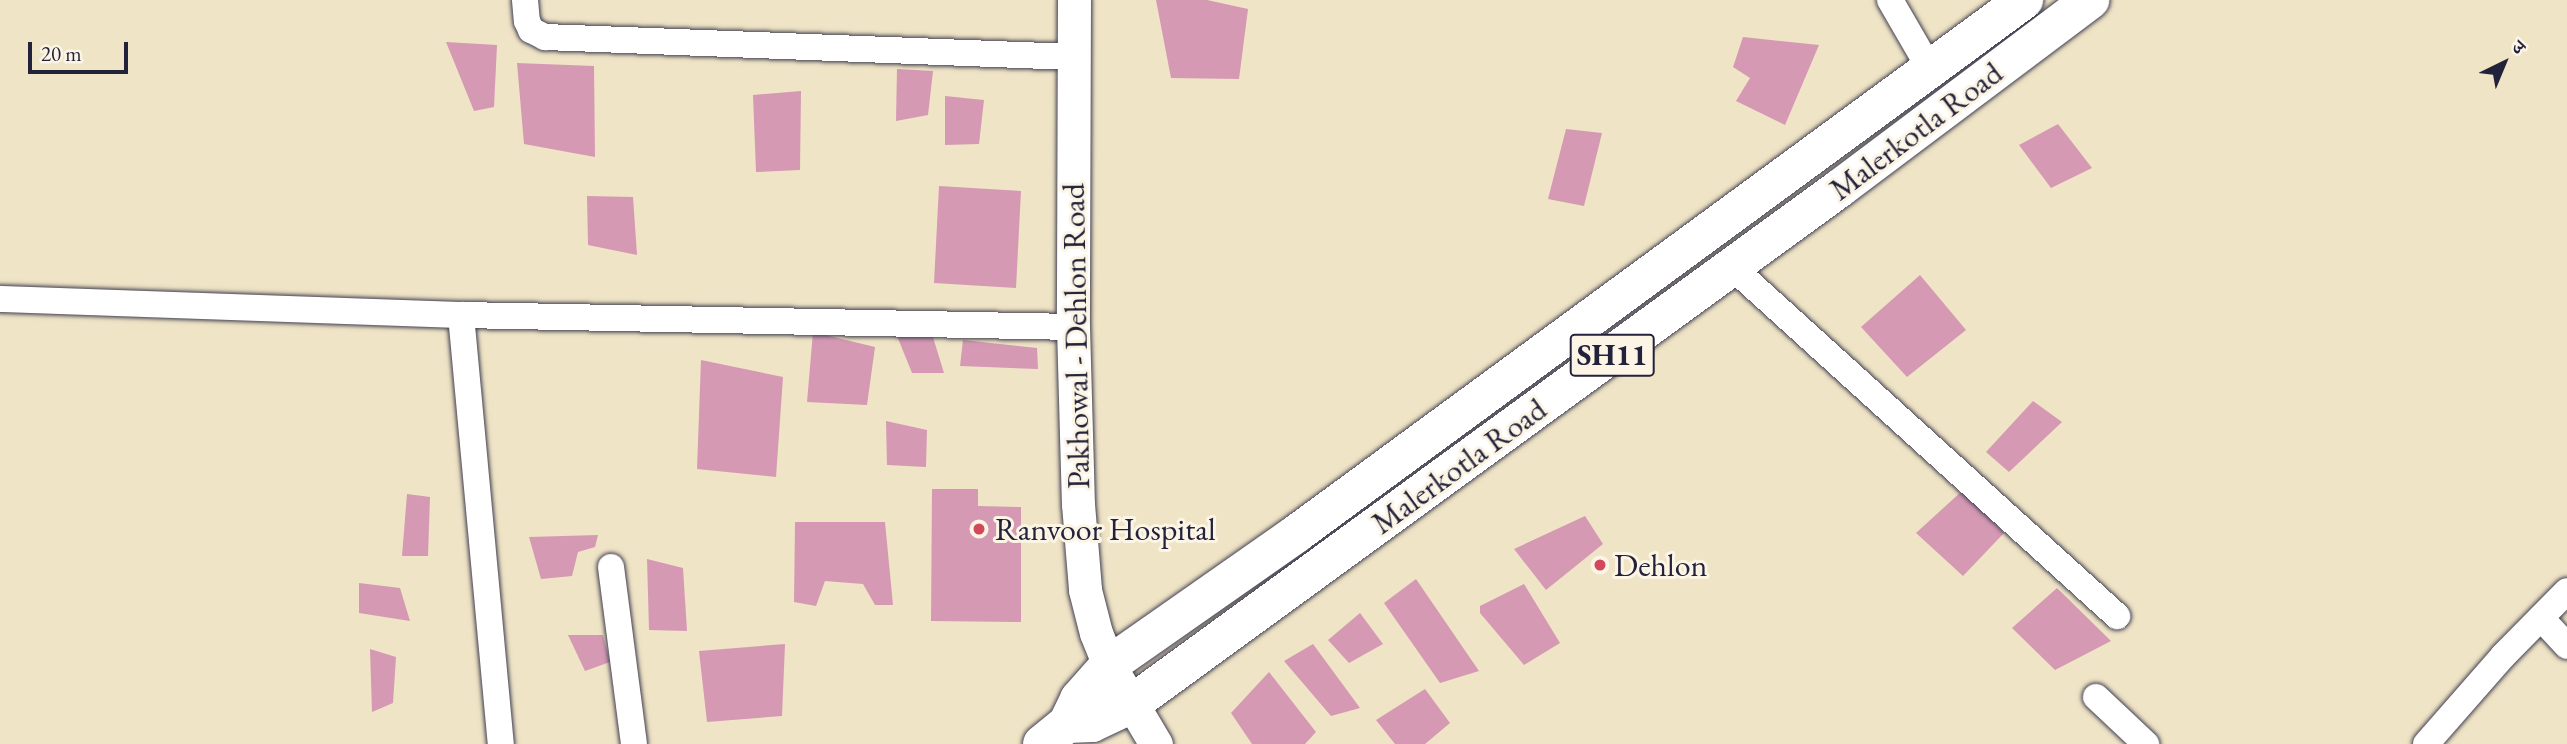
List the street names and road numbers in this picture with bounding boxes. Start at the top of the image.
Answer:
street label: Malerkotla Road [1822,54,2010,208]
street label: Pakhowal - Dehlon Road [1054,183,1098,489]
road number: SH11 [1568,328,1656,382]
street label: Malerkotla Road [1364,390,1554,542]

